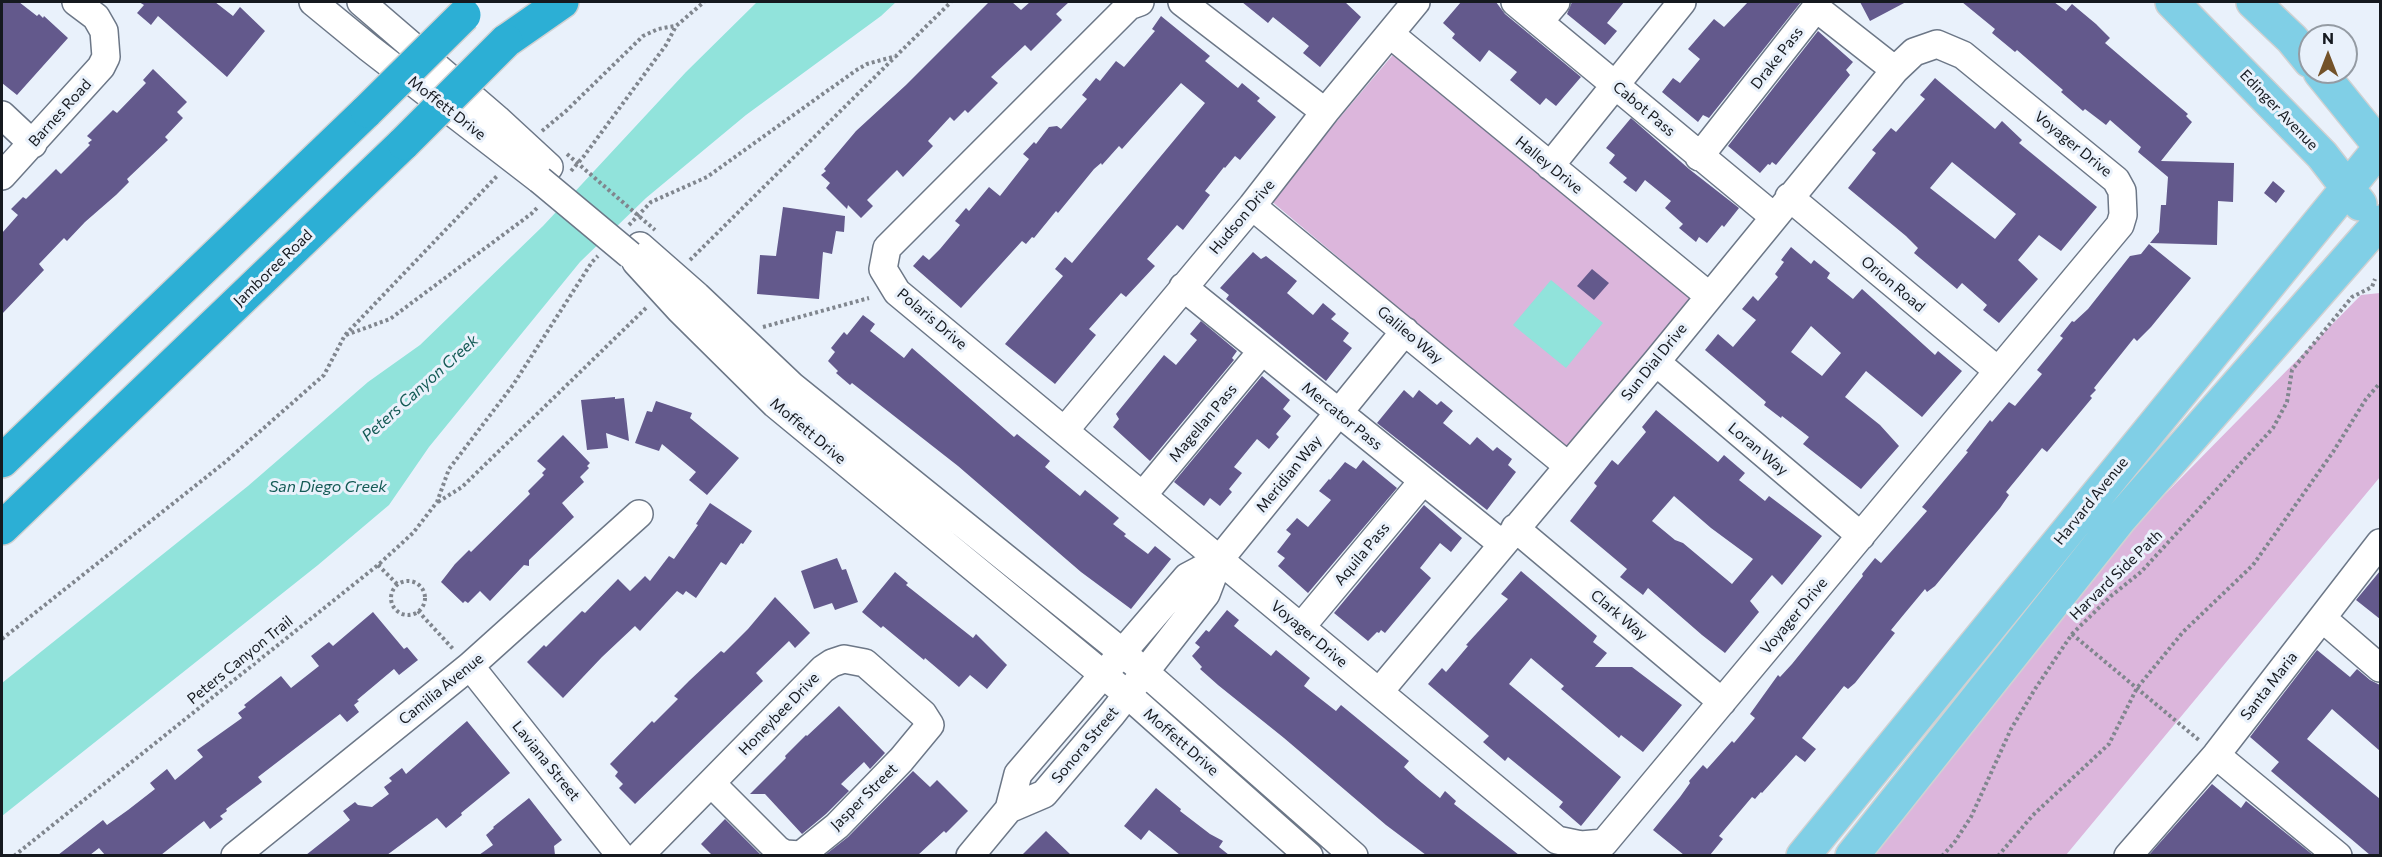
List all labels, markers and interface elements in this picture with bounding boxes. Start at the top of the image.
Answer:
street label: Drake Pass [1747,23,1807,93]
north arrow [2298,24,2358,84]
text: N [2322,28,2334,47]
street label: Edinger Avenue [2236,66,2322,154]
street label: Moffett Drive [405,72,489,144]
street label: Barnes Road [25,75,95,151]
street label: Cabot Pass [1609,78,1679,140]
street label: Voyager Drive [2031,107,2115,181]
street label: Halley Drive [1512,132,1586,198]
street label: Hudson Drive [1206,176,1278,258]
street label: Jamboree Road [230,226,316,310]
street label: Orion Road [1858,252,1928,316]
street label: Polaris Drive [893,285,971,353]
street label: Galileo Way [1374,302,1446,368]
street label: Sun Dial Drive [1617,320,1691,404]
water label: Peters Canyon Creek [358,331,482,445]
street label: Mercator Pass [1298,378,1386,454]
street label: Magellan Pass [1165,381,1241,465]
street label: Moffett Drive [766,394,850,468]
street label: Loran Way [1724,419,1792,479]
street label: Meridian Way [1252,432,1326,516]
street label: Harvard Avenue [2050,453,2132,549]
water label: San Diego Creek [269,477,387,497]
street label: Aquila Pass [1331,519,1393,589]
street label: Harvard Side Path [2066,526,2166,624]
street label: Voyager Drive [1757,574,1831,658]
street label: Clark Way [1587,586,1651,644]
street label: Voyager Drive [1267,597,1351,671]
street label: Peters Canyon Trail [184,612,296,708]
street label: Santa Maria [2237,648,2301,724]
street label: Camilia Avenue [395,649,487,729]
street label: Honeybee Drive [735,669,823,759]
street label: Sonora Street [1048,703,1122,787]
street label: Moffett Drive [1140,705,1222,779]
street label: Laviana Street [508,718,584,804]
street label: Jasper Street [827,760,901,834]

